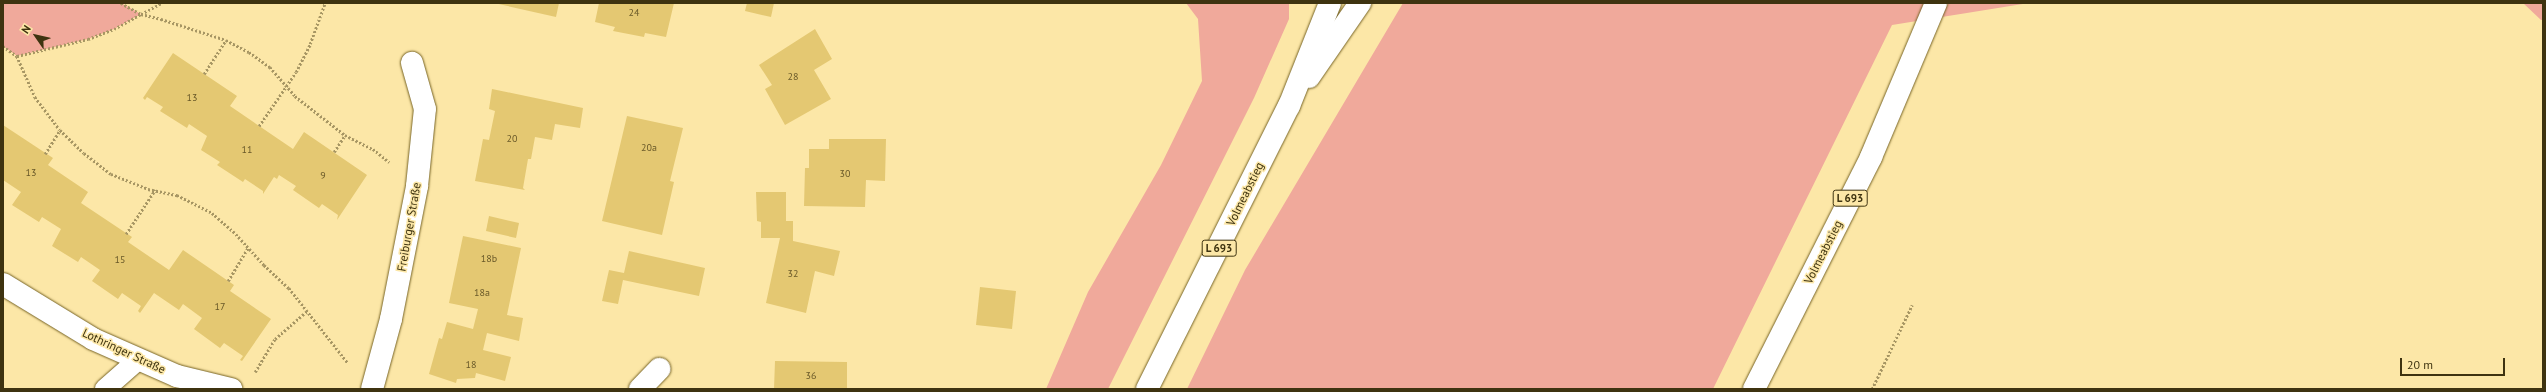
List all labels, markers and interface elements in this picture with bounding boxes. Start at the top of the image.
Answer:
house number: 24 [629,7,639,19]
north arrow [16,16,56,56]
text: N [18,22,34,36]
house number: 28 [788,71,798,83]
house number: 13 [187,92,197,104]
house number: 20 [507,133,517,145]
house number: 20a [641,142,657,154]
house number: 11 [242,144,252,156]
street label: Volmeabstieg [1223,160,1267,228]
house number: 13 [26,167,36,179]
house number: 30 [840,168,850,180]
house number: 9 [320,170,326,182]
street label: Freiburger Straße [394,181,424,273]
road number: L 693 [1832,189,1868,207]
street label: Volmeabstieg [1801,218,1845,286]
road number: L 693 [1201,239,1237,257]
house number: 18b [481,253,497,265]
house number: 15 [115,254,125,266]
house number: 32 [788,268,798,280]
house number: 18a [474,287,490,299]
house number: 17 [215,301,225,313]
street label: Lothringer Straße [80,325,168,377]
scale bar [2402,350,2507,376]
text: 20 m [2407,357,2433,372]
house number: 18 [466,359,476,371]
house number: 36 [806,370,816,382]

